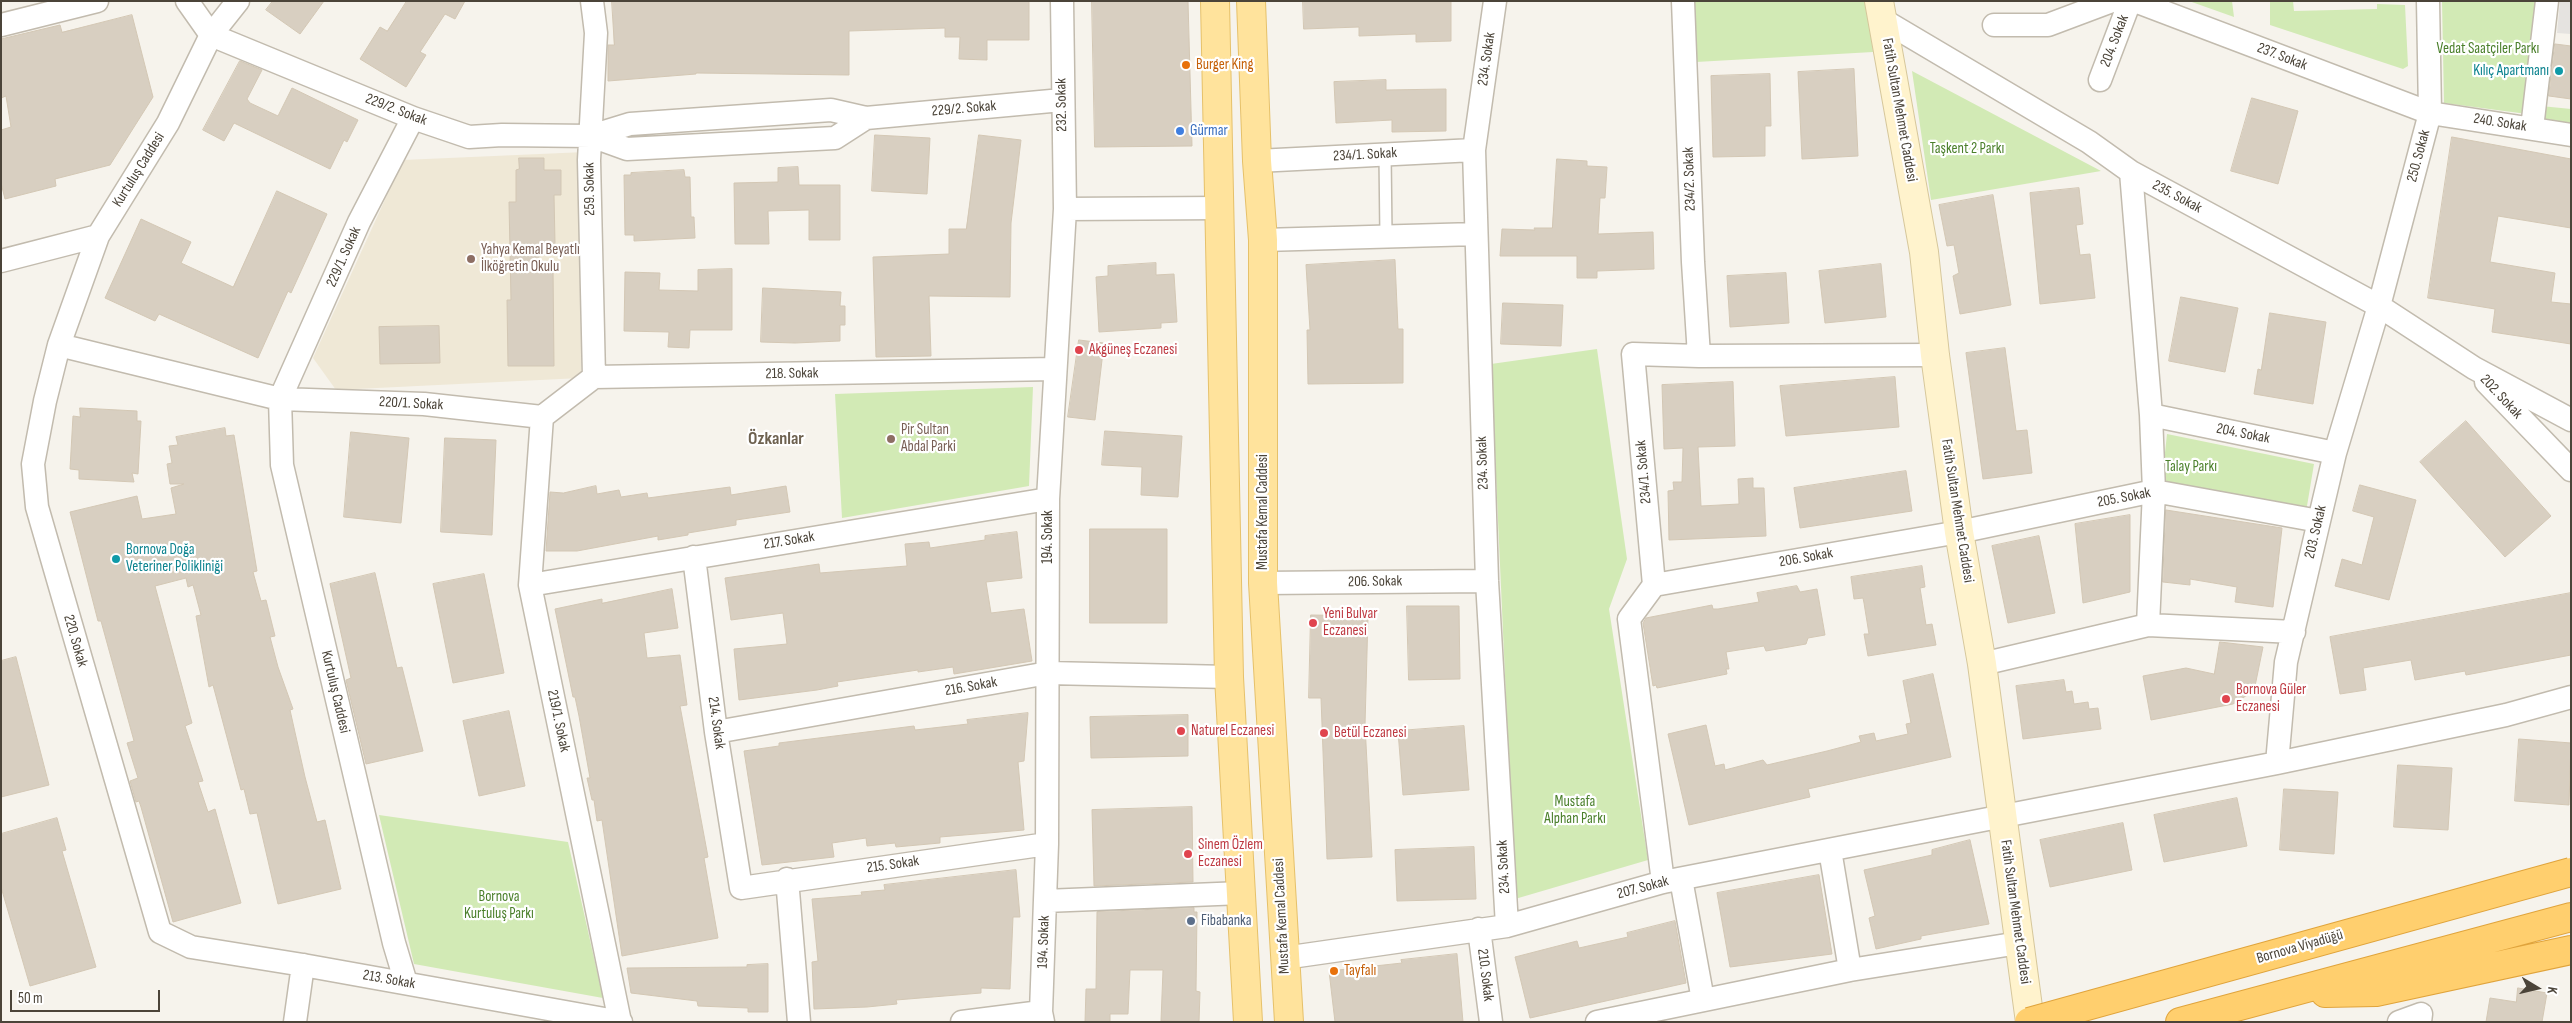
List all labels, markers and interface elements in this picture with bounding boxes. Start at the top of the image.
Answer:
street label: 204. Sokak [2097,12,2133,70]
street label: 234. Sokak [1474,31,1500,87]
street label: Fatih Sultan Mehmet Caddesi [1878,37,1920,183]
street label: 237. Sokak [2254,39,2310,75]
park label: Vedat Saatçiler Parkı [2437,40,2539,58]
place label: Burger King [1196,56,1254,74]
marker: Burger King [1180,59,1192,71]
place label: Kılıç Apartmanı [2473,62,2549,80]
marker: Kılıç Apartmanı [2553,65,2565,77]
street label: 232. Sokak [1053,78,1071,132]
street label: 229/2. Sokak [363,90,429,130]
street label: 229/2. Sokak [931,97,997,121]
street label: 240. Sokak [2472,110,2528,136]
place label: Gürmar [1190,122,1228,140]
marker: Gürmar [1174,125,1186,137]
street label: 250. Sokak [2403,128,2435,184]
street label: Kurtuluş Caddesi [109,129,169,211]
park label: Taşkent 2 Parkı [1930,140,2004,158]
street label: 234/1. Sokak [1333,144,1397,166]
street label: 234/2. Sokak [1680,146,1700,212]
street label: 259. Sokak [581,162,599,216]
street label: 235. Sokak [2149,176,2205,218]
street label: 229/1. Sokak [323,224,365,290]
place label: Yahya Kemal Beyatlı İlköğretin Okulu [481,241,580,276]
marker: Yahya Kemal Beyatlı İlköğretin Okulu [465,253,477,265]
place label: Akgüneş Eczanesi [1089,341,1177,359]
marker: Akgüneş Eczanesi [1073,344,1085,356]
street label: 218. Sokak [765,365,819,383]
street label: 202. Sokak [2476,371,2526,423]
street label: 220/1. Sokak [378,393,444,415]
street label: 204. Sokak [2215,420,2271,448]
place label: Pir Sultan Abdal Parki [901,421,956,456]
district label: Özkanlar [748,428,804,450]
marker: Pir Sultan Abdal Parki [885,433,897,445]
street label: 234. Sokak [1473,436,1493,490]
street label: Fatih Sultan Mehmet Caddesi [1937,438,1977,584]
street label: 234/1. Sokak [1632,439,1656,505]
street label: Mustafa Kemal Caddesi [1254,454,1272,570]
park label: Talay Parkı [2165,458,2217,476]
street label: 205. Sokak [2096,484,2152,512]
street label: 203. Sokak [2301,504,2331,560]
street label: 194. Sokak [1039,510,1057,564]
street label: 217. Sokak [762,528,816,554]
place label: Bornova Doğa Veteriner Polikliniği [126,541,223,576]
street label: 206. Sokak [1778,544,1834,572]
marker: Bornova Doğa Veteriner Polikliniği [110,553,122,565]
street label: 206. Sokak [1348,573,1402,591]
place label: Yeni Bulvar Eczanesi [1323,605,1378,640]
street label: 220. Sokak [59,613,91,669]
marker: Yeni Bulvar Eczanesi [1307,617,1319,629]
street label: Kurtuluş Caddesi [317,649,353,735]
street label: 216. Sokak [943,674,999,700]
place label: Bornova Güler Eczanesi [2236,681,2306,716]
street label: 219/1. Sokak [543,688,573,754]
marker: Bornova Güler Eczanesi [2220,693,2232,705]
street label: 214. Sokak [703,696,729,750]
place label: Naturel Eczanesi [1191,722,1274,740]
place label: Betül Eczanesi [1334,724,1406,742]
marker: Naturel Eczanesi [1175,725,1187,737]
marker: Betül Eczanesi [1318,727,1330,739]
park label: Mustafa Alphan Parkı [1544,793,1606,828]
place label: Sinem Özlem Eczanesi [1198,836,1263,871]
street label: Fatih Sultan Mehmet Caddesi [1996,839,2034,985]
street label: 234. Sokak [1494,840,1514,894]
marker: Sinem Özlem Eczanesi [1182,848,1194,860]
street label: 215. Sokak [866,852,920,878]
street label: Mustafa Kemal Caddesi [1270,858,1294,974]
street label: 207. Sokak [1615,873,1671,903]
park label: Bornova Kurtuluş Parkı [464,888,534,923]
place label: Fibabanka [1201,912,1252,930]
street label: 194. Sokak [1034,915,1054,969]
marker: Fibabanka [1185,915,1197,927]
street label: Bornova Viyadüğü [2255,926,2345,968]
street label: 210. Sokak [1473,948,1497,1002]
place label: Tayfalı [1344,962,1376,980]
north arrow [2512,963,2562,1013]
marker: Tayfalı [1328,965,1340,977]
street label: 213. Sokak [361,967,417,993]
scale bar [12,980,162,1012]
text: K [2543,986,2561,995]
text: 50 m [18,989,43,1008]

